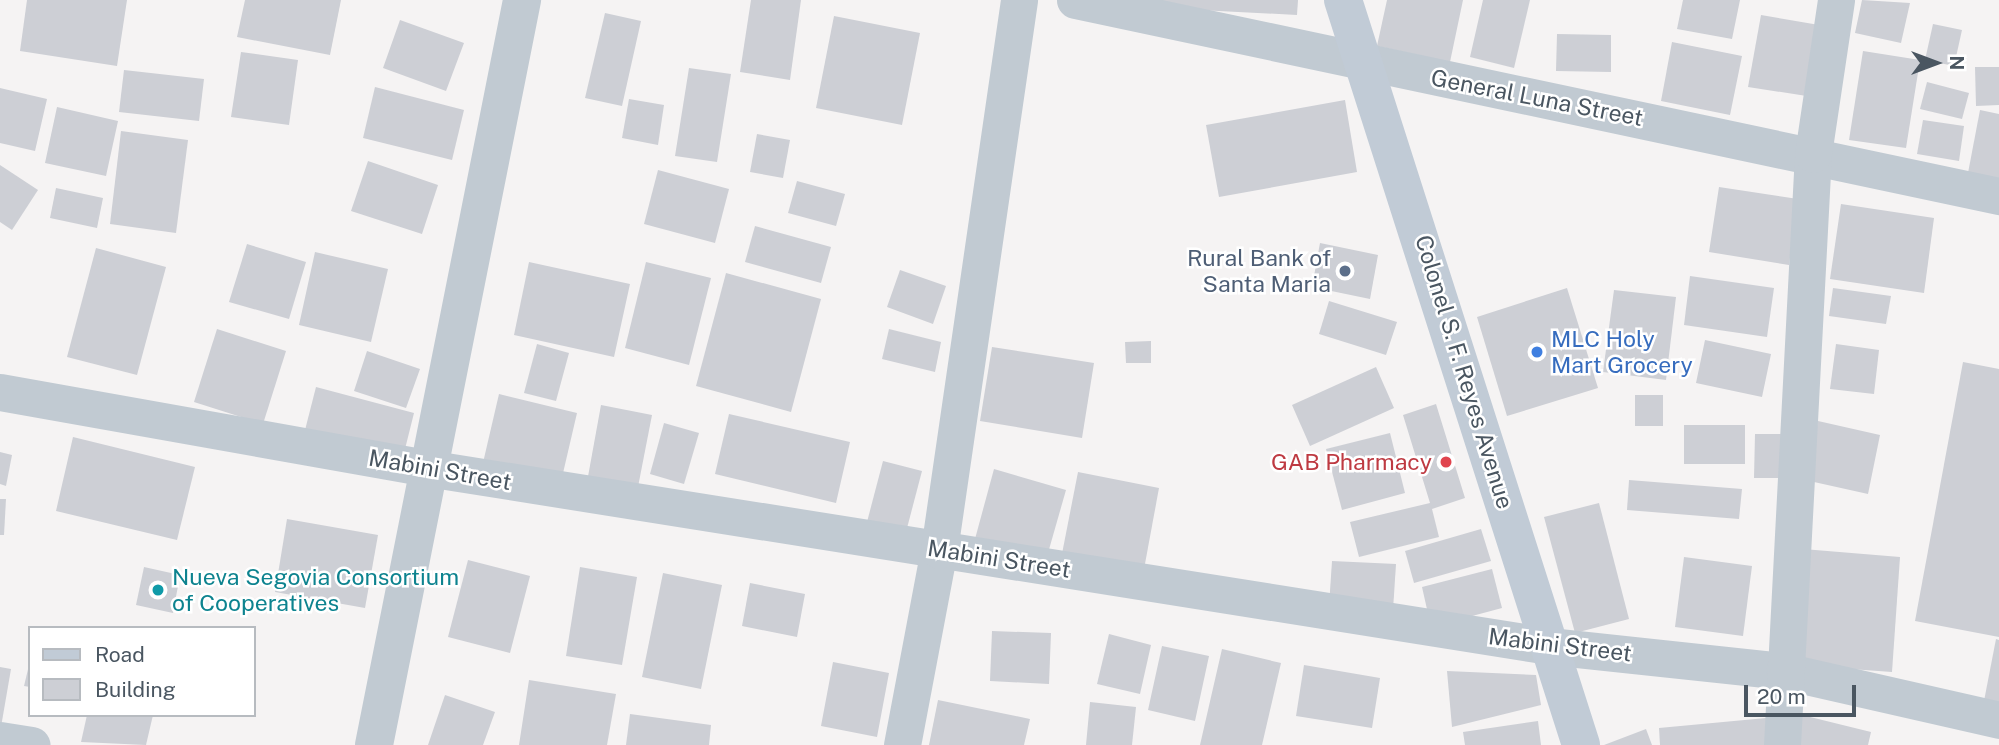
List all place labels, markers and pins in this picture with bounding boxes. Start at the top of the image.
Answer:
place label: Rural Bank of Santa Maria [1187,244,1331,298]
marker: Rural Bank of Santa Maria [1337,263,1353,279]
place label: MLC Holy Mart Grocery [1551,325,1693,379]
marker: MLC Holy Mart Grocery [1529,344,1545,360]
place label: GAB Pharmacy [1271,448,1432,476]
marker: GAB Pharmacy [1438,454,1454,470]
place label: Nueva Segovia Consortium of Cooperatives [172,563,459,617]
marker: Nueva Segovia Consortium of Cooperatives [150,582,166,598]

